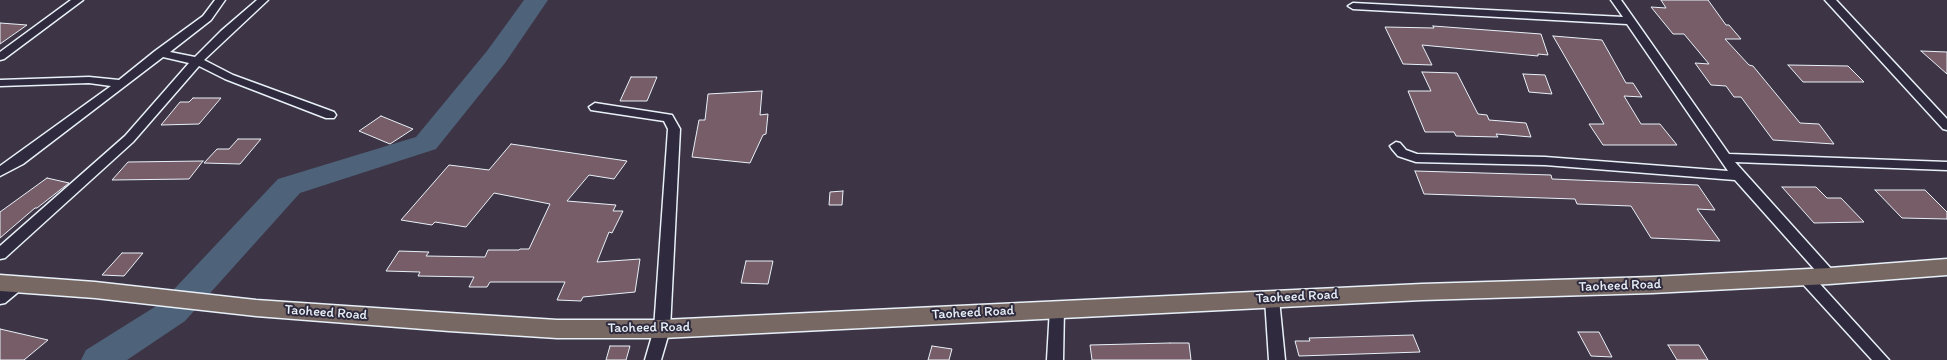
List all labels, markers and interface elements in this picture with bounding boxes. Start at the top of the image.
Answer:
street label: Taoheed Road [1578,276,1662,296]
street label: Taoheed Road [1255,286,1339,308]
street label: Taoheed Road [284,302,368,324]
street label: Taoheed Road [931,302,1015,324]
street label: Taoheed Road [608,319,690,337]

